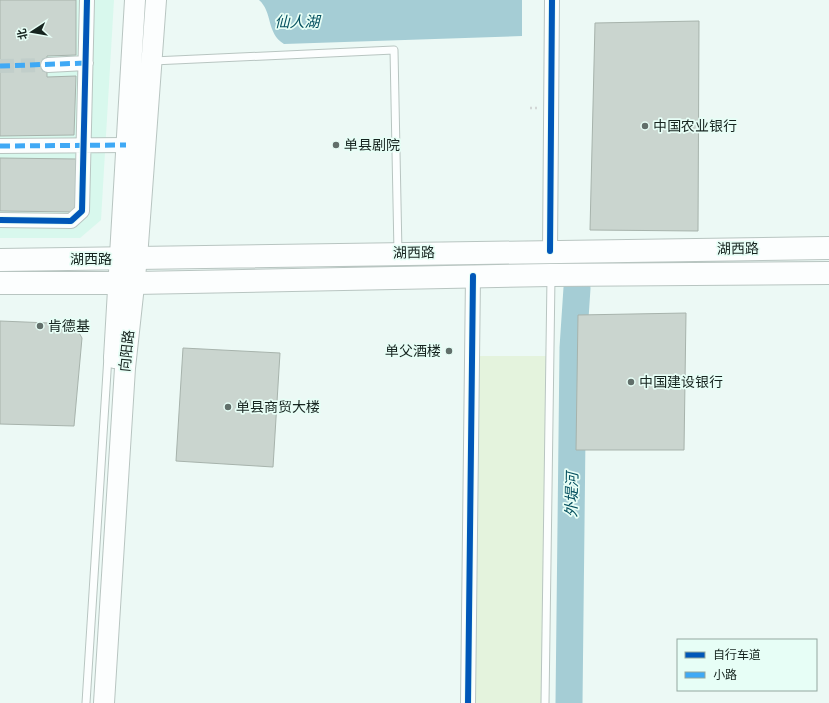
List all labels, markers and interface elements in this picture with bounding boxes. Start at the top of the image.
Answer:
north arrow [12,12,52,52]
water label: 仙人湖 [274,13,321,31]
text: 北 [15,27,30,41]
place label: 中国农业银行 [653,118,737,135]
marker: 中国农业银行 [640,121,650,131]
place label: 单县剧院 [344,137,400,154]
marker: 单县剧院 [331,140,341,150]
street label: 湖西路 [717,240,759,258]
street label: 湖西路 [393,244,435,262]
street label: 湖西路 [70,251,112,268]
place label: 肯德基 [48,318,90,335]
marker: 肯德基 [35,321,45,331]
street label: 向阳路 [116,329,138,373]
place label: 单父酒楼 [385,343,441,360]
marker: 单父酒楼 [444,346,454,356]
place label: 中国建设银行 [639,374,723,391]
marker: 中国建设银行 [626,377,636,387]
place label: 单县商贸大楼 [236,399,320,416]
marker: 单县商贸大楼 [223,402,233,412]
water label: 外堤河 [563,469,581,518]
legend [677,639,817,691]
text: 自行车道 [713,648,761,662]
text: 小路 [713,668,737,682]

